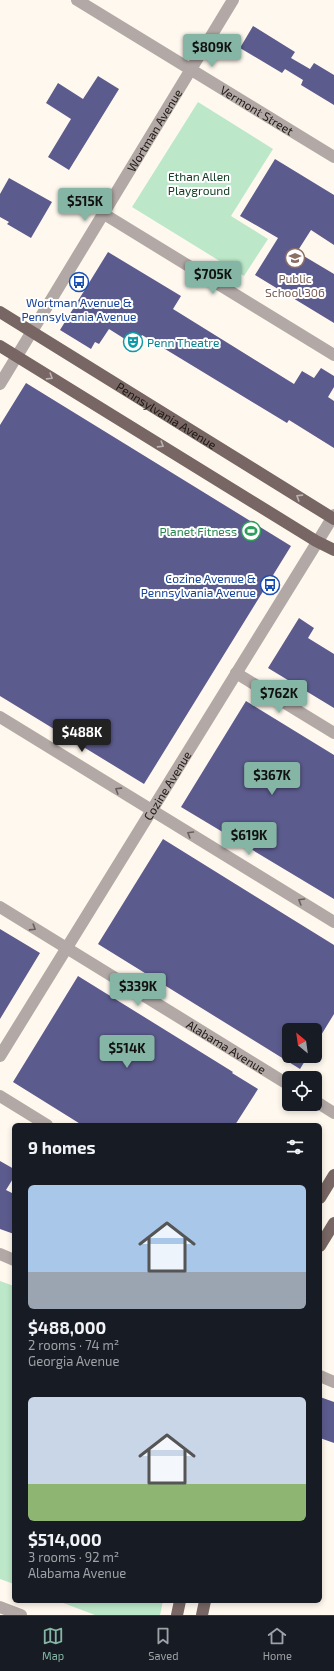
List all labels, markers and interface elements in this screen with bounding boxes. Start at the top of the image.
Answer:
pin: $809K [184,34,240,68]
text: $809K [192,39,232,55]
street label: Vermont Street [218,82,297,138]
street label: Wortman Avenue [124,86,184,174]
park label: Ethan Allen Playground [168,169,230,197]
pin: $515K [57,188,113,222]
text: $515K [67,193,103,209]
school or university icon: Public School 306 [284,247,306,269]
pin: $705K [185,261,241,295]
text: $705K [194,266,232,282]
bus stop icon: Wortman Avenue & Pennsylvania Avenue [68,271,90,293]
place label: Public School 306 [265,271,325,299]
place label: Wortman Avenue & Pennsylvania Avenue [21,295,137,323]
theatre icon: Penn Theatre [122,331,144,353]
place label: Penn Theatre [147,335,219,349]
one-way arrow [46,372,53,379]
street label: Pennsylvania Avenue [114,379,219,452]
one-way arrow [157,440,164,448]
one-way arrow [296,495,303,502]
sports icon: Planet Fitness [240,520,262,542]
place label: Planet Fitness [159,524,237,538]
place label: Cozine Avenue & Pennsylvania Avenue [141,571,256,599]
bus stop icon: Cozine Avenue & Pennsylvania Avenue [259,574,281,596]
pin: $762K [251,680,307,714]
text: $762K [260,685,298,701]
pin: $488K [54,719,110,753]
text: $488K [62,724,102,740]
street label: Cozine Avenue [140,748,194,823]
pin: $367K [244,762,300,796]
text: $367K [253,767,291,783]
one-way arrow [115,787,122,794]
pin: $619K [221,822,277,856]
text: $619K [231,827,267,843]
one-way arrow [187,831,194,838]
one-way arrow [298,899,305,906]
one-way arrow [29,923,36,930]
pin: $339K [110,973,166,1007]
text: $339K [119,978,157,994]
street label: Alabama Avenue [184,1017,269,1076]
north arrow [282,1023,322,1063]
map controls [282,1023,322,1111]
pin: $514K [99,1035,155,1069]
text: $514K [109,1040,145,1056]
button: locate [282,1071,322,1111]
icon: filters [284,1136,306,1158]
text: 9 homes [28,1137,96,1157]
icon: home [131,1211,203,1283]
text: $488,000 [28,1317,106,1337]
text: 2 rooms · 74 m² [28,1337,119,1353]
text: Georgia Avenue [28,1353,119,1369]
icon: home [131,1423,203,1495]
text: $514,000 [28,1529,102,1549]
text: 3 rooms · 92 m² [28,1549,119,1565]
text: Alabama Avenue [28,1565,126,1581]
tab: Map [42,1625,64,1662]
tab: Saved [148,1625,179,1662]
tab: Home [263,1625,292,1662]

